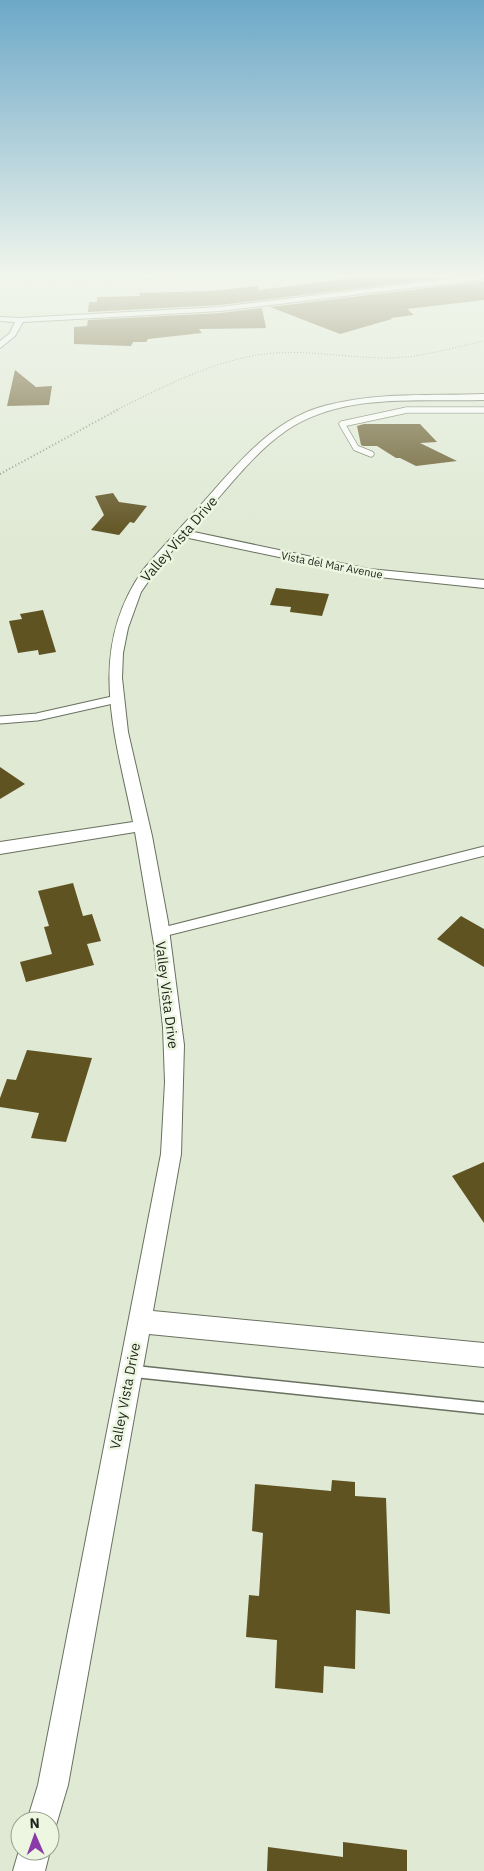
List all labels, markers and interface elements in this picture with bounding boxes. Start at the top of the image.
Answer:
street label: Valley Vista Drive [137,492,221,586]
street label: Vista del Mar Avenue [280,548,384,582]
street label: Valley Vista Drive [151,940,183,1050]
street label: Valley Vista Drive [106,1341,144,1451]
north arrow [10,1811,60,1861]
text: N [29,1814,40,1832]

